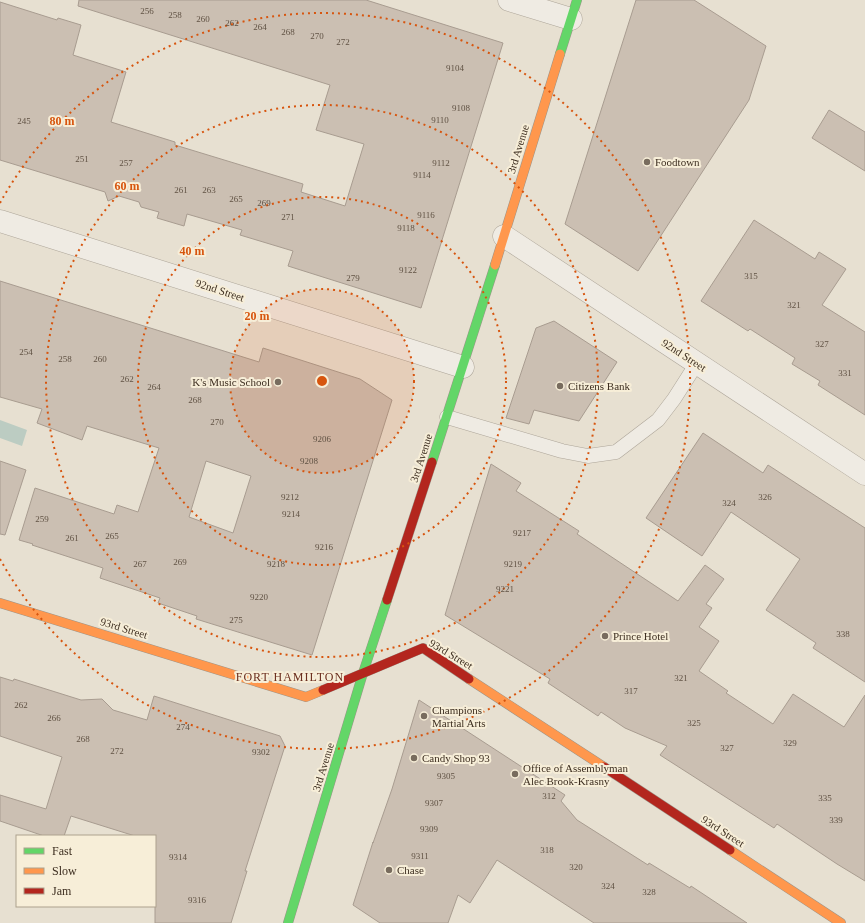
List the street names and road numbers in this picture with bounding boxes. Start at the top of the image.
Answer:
street label: 3rd Avenue [505,123,531,175]
street label: 92nd Street [194,277,246,303]
street label: 92nd Street [660,336,708,374]
street label: 3rd Avenue [408,432,434,484]
street label: 93rd Street [99,615,149,641]
street label: 93rd Street [427,636,475,672]
street label: 3rd Avenue [310,741,336,793]
street label: 93rd Street [699,813,747,849]

